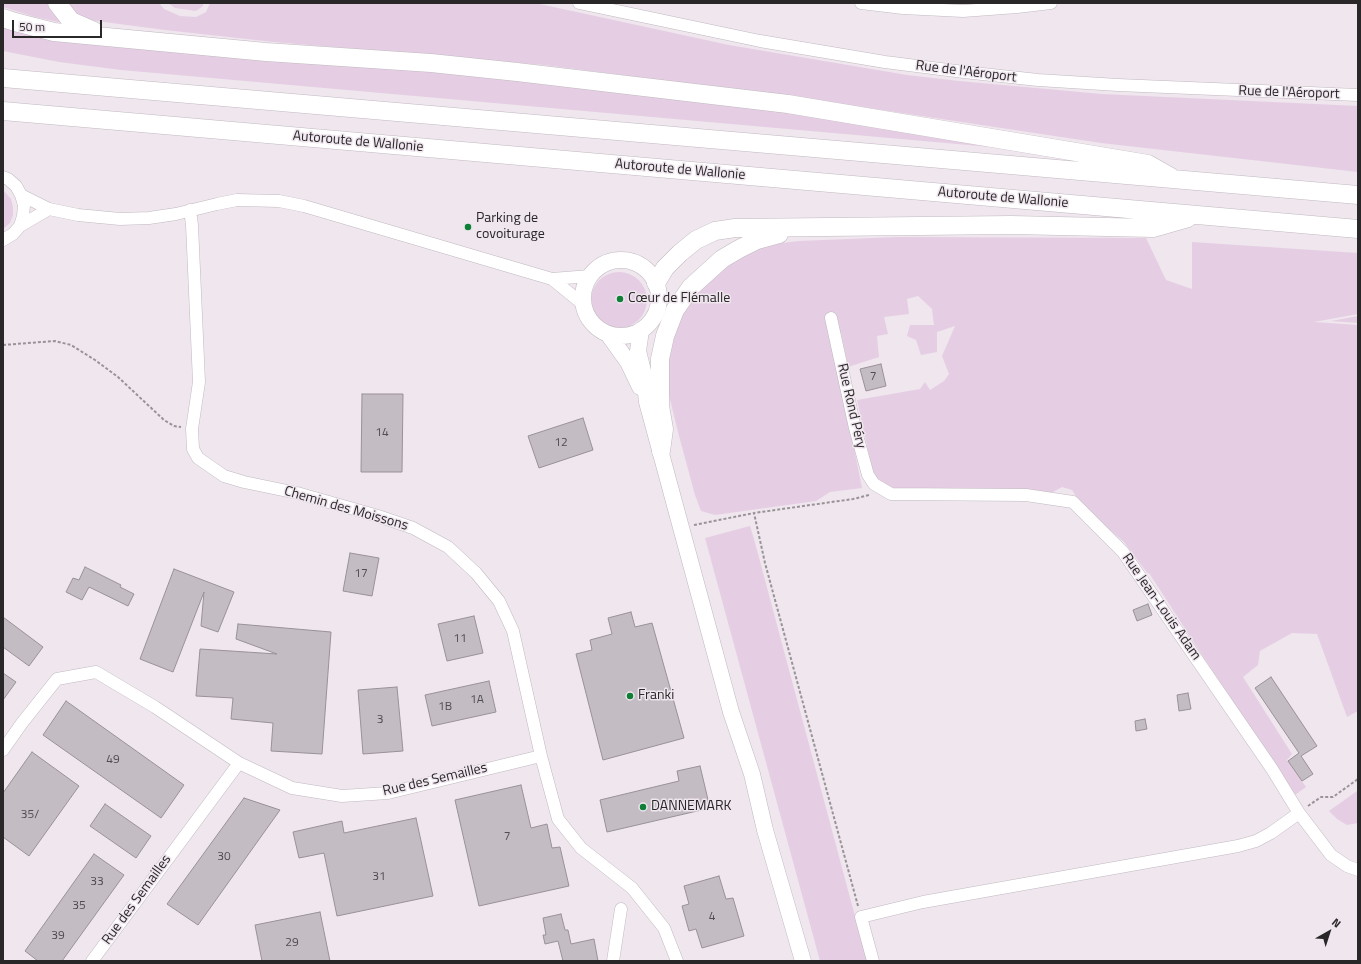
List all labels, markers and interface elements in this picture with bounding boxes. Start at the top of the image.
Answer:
scale bar [14,12,104,38]
text: 50 m [19,17,45,36]
street label: Rue de l'Aéroport [915,57,1017,87]
street label: Rue de l'Aéroport [1238,83,1340,103]
street label: Autoroute de Wallonie [292,128,424,156]
street label: Autoroute de Wallonie [614,156,746,184]
street label: Autoroute de Wallonie [937,184,1069,212]
place label: Parking de covoiturage [476,211,545,244]
marker: Parking de covoiturage [463,222,473,232]
place label: Cœur de Flémalle [628,291,730,307]
marker: Cœur de Flémalle [615,294,625,304]
street label: Rue Rond Péry [833,362,869,450]
house number: 7 [870,370,876,384]
house number: 14 [375,426,389,440]
house number: 12 [554,436,568,450]
street label: Chemin des Moissons [282,483,410,535]
street label: Rue Jean-Louis Adam [1118,550,1204,664]
house number: 17 [354,567,368,581]
house number: 11 [453,632,467,646]
place label: Franki [638,688,674,704]
marker: Franki [625,691,635,701]
house number: 1A [470,693,484,707]
house number: 1B [438,700,452,714]
house number: 3 [377,713,383,727]
house number: 49 [106,753,120,767]
street label: Rue des Semailles [381,760,489,800]
place label: DANNEMARK [651,799,732,815]
marker: DANNEMARK [638,802,648,812]
house number: 35/ [21,808,39,822]
house number: 7 [504,830,510,844]
house number: 30 [217,850,231,864]
street label: Rue des Semailles [99,852,175,948]
house number: 31 [372,870,386,884]
house number: 33 [90,875,104,889]
house number: 35 [72,899,86,913]
house number: 4 [709,910,715,924]
north arrow [1309,912,1349,952]
text: N [1329,914,1345,931]
house number: 39 [51,929,65,943]
house number: 29 [285,936,299,950]

